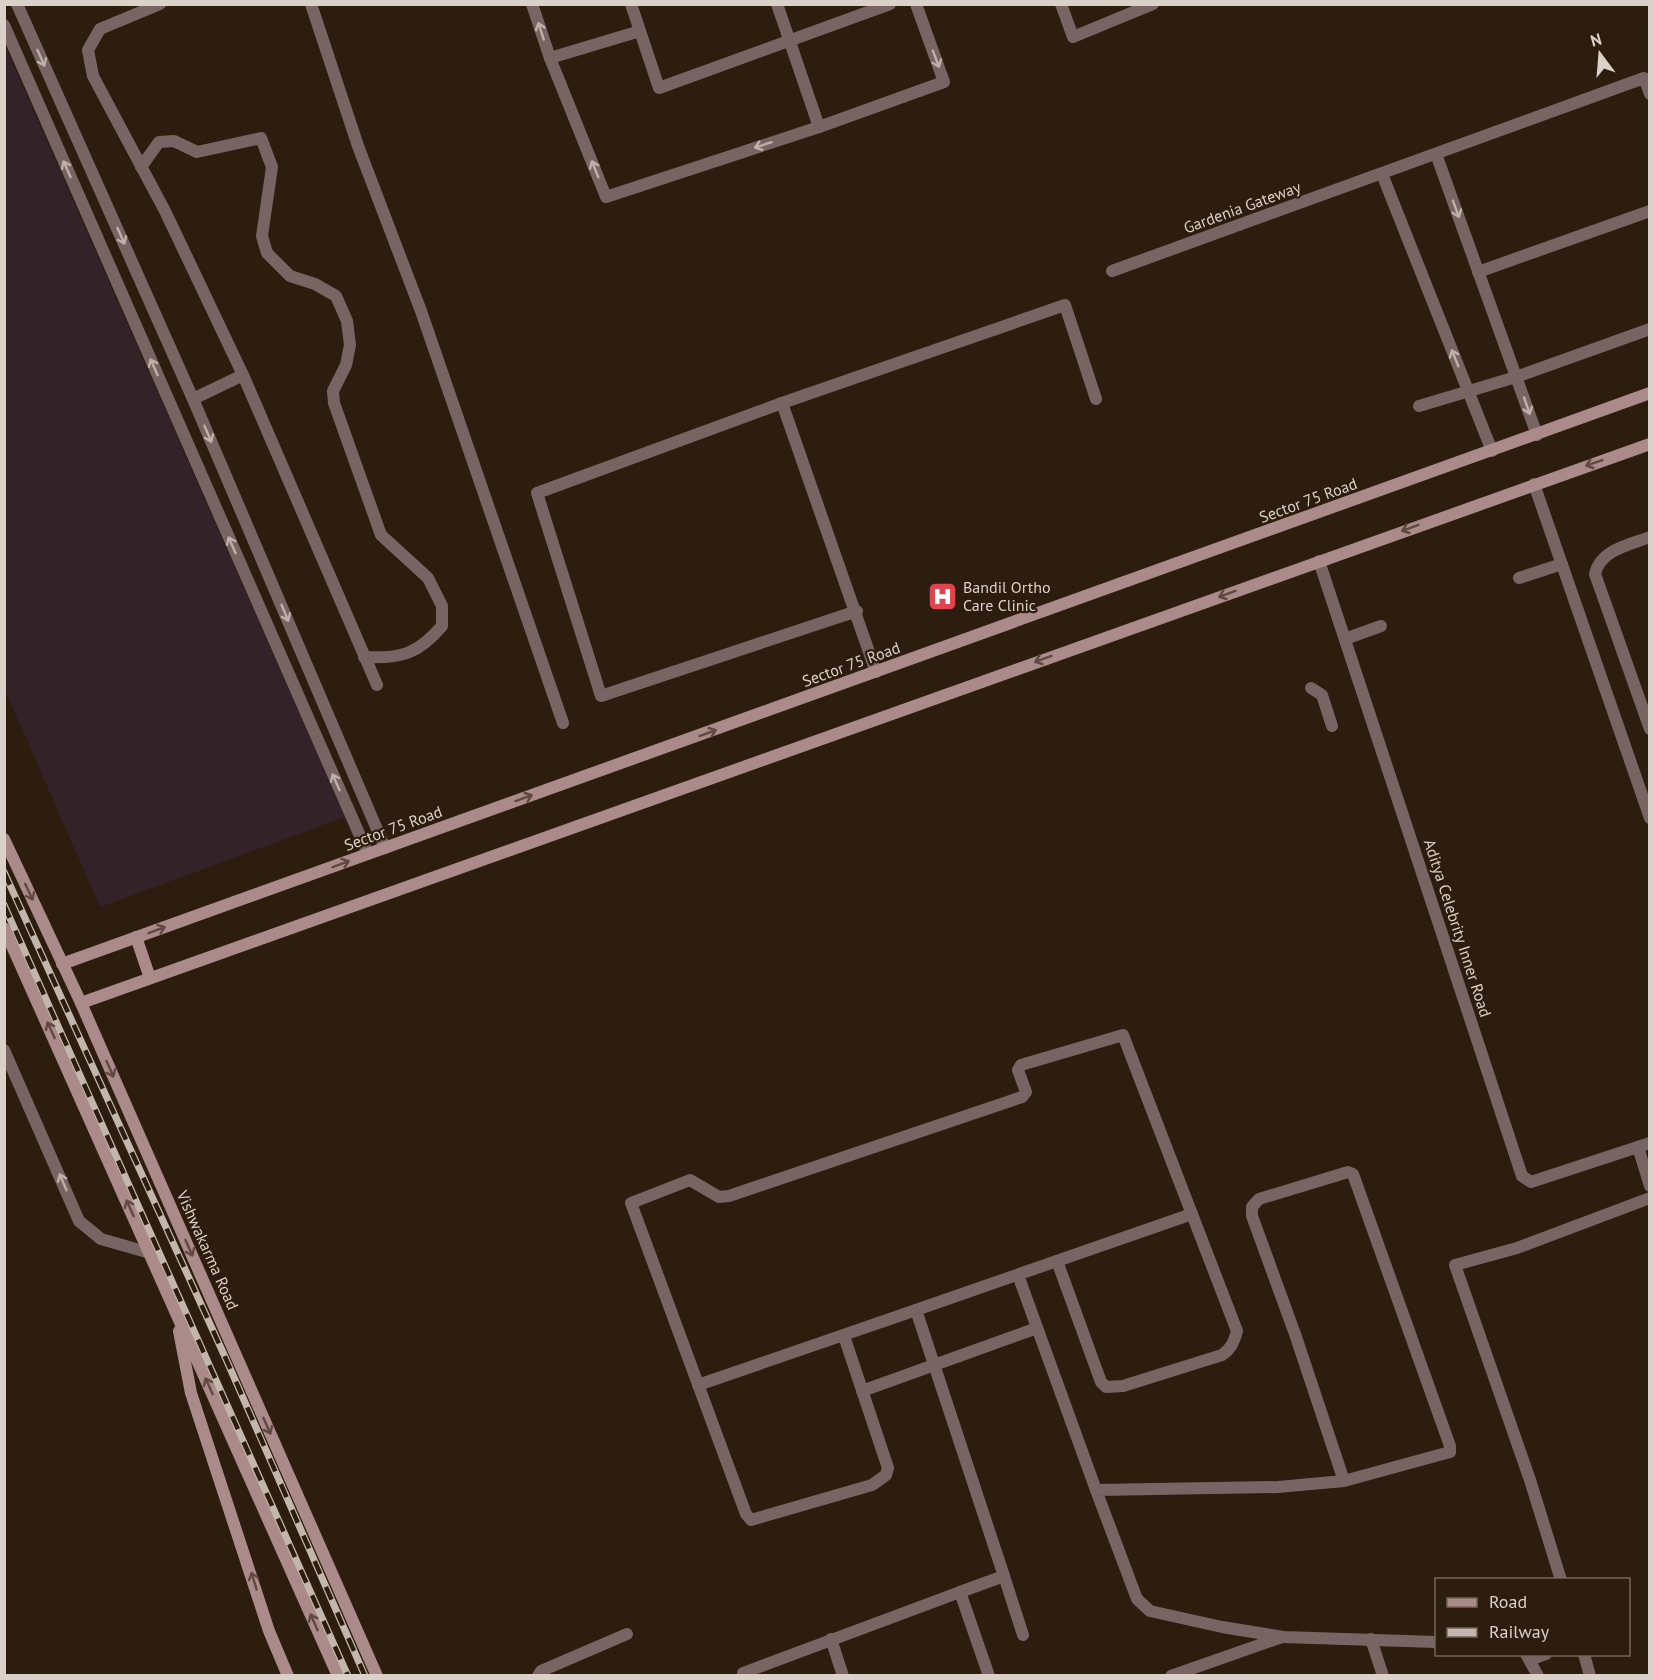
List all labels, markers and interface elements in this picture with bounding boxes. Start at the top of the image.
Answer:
one-way arrow [535,22,546,41]
north arrow [1570,24,1630,84]
text: N [1588,29,1604,51]
one-way arrow [36,48,47,67]
one-way arrow [931,49,942,68]
one-way arrow [754,141,773,152]
one-way arrow [61,160,73,178]
one-way arrow [589,160,600,179]
street label: Gardenia Gateway [1181,176,1304,237]
one-way arrow [1451,199,1462,218]
one-way arrow [116,227,127,245]
one-way arrow [1449,349,1460,368]
one-way arrow [148,358,159,376]
one-way arrow [1522,396,1533,415]
one-way arrow [203,424,214,442]
one-way arrow [1585,459,1604,470]
street label: Sector 75 Road [1256,473,1360,527]
one-way arrow [1401,524,1420,535]
one-way arrow [226,537,238,555]
place label: Bandil Ortho Care Clinic [963,577,1051,615]
hospital icon: Bandil Ortho Care Clinic [926,580,958,612]
one-way arrow [1218,589,1237,600]
one-way arrow [280,603,291,621]
street label: Sector 75 Road [799,637,903,691]
one-way arrow [1034,655,1053,666]
one-way arrow [698,726,717,737]
one-way arrow [330,773,341,791]
one-way arrow [514,792,533,803]
street label: Sector 75 Road [341,801,445,855]
street label: Aditya Celebrity Inner Road [1420,837,1496,1019]
one-way arrow [331,858,349,869]
one-way arrow [24,882,35,900]
one-way arrow [147,923,166,934]
one-way arrow [45,1021,57,1039]
one-way arrow [105,1060,116,1078]
one-way arrow [57,1173,68,1192]
street label: Vishwakarma Road [172,1186,243,1313]
one-way arrow [124,1199,136,1217]
one-way arrow [183,1238,195,1256]
one-way arrow [203,1378,214,1396]
one-way arrow [263,1417,274,1435]
one-way arrow [248,1572,259,1591]
legend [1435,1578,1630,1656]
text: Road [1489,1590,1527,1613]
one-way arrow [308,1613,319,1632]
text: Railway [1489,1620,1550,1643]

